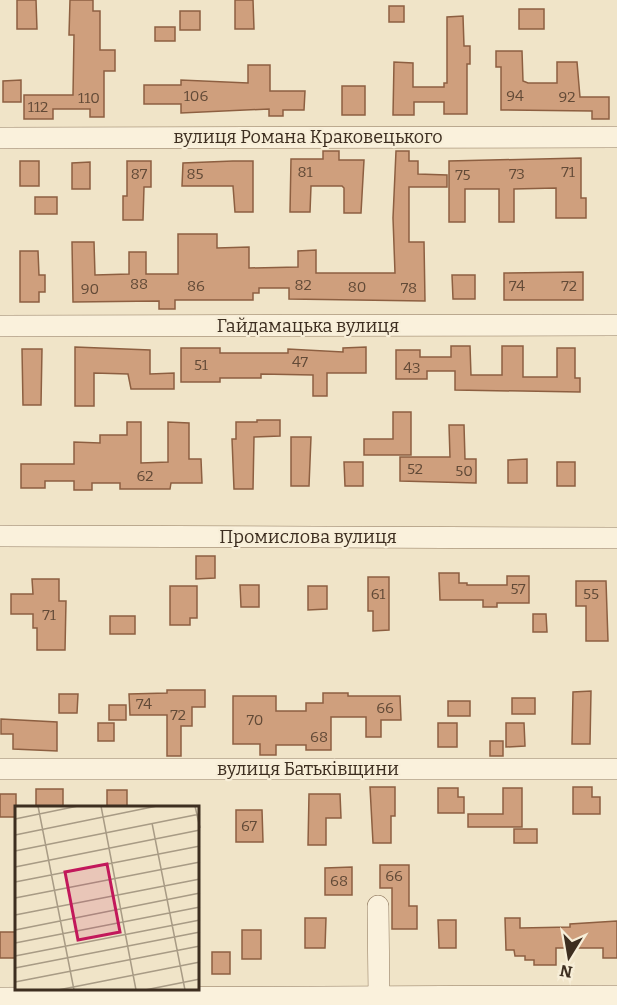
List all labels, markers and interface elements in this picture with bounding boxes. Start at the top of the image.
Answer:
house number: 106 [184,87,208,105]
house number: 94 [506,87,524,105]
house number: 92 [559,88,575,106]
house number: 110 [78,89,100,107]
house number: 112 [28,98,48,116]
street label: вулиця Романа Краковецького [173,126,443,148]
house number: 81 [297,163,313,181]
house number: 71 [561,163,575,181]
house number: 87 [131,165,148,183]
house number: 85 [186,165,204,183]
house number: 73 [509,165,525,183]
house number: 75 [455,166,471,184]
house number: 88 [130,275,148,293]
house number: 82 [294,276,312,294]
house number: 86 [187,277,205,295]
house number: 74 [509,277,525,295]
house number: 72 [561,277,577,295]
house number: 80 [348,278,366,296]
house number: 78 [401,279,417,297]
house number: 90 [81,280,99,298]
street label: Гайдамацька вулиця [217,315,399,337]
house number: 47 [292,353,309,371]
house number: 51 [194,356,208,374]
house number: 43 [403,359,421,377]
house number: 52 [407,460,423,478]
house number: 50 [455,462,473,480]
house number: 62 [137,467,153,485]
street label: Промислова вулиця [219,526,397,548]
house number: 57 [510,580,526,598]
house number: 61 [371,585,385,603]
house number: 55 [583,585,599,603]
house number: 71 [42,606,56,624]
house number: 74 [136,695,152,713]
house number: 66 [376,699,394,717]
house number: 72 [170,706,186,724]
house number: 70 [247,711,263,729]
house number: 68 [310,728,328,746]
street label: вулиця Батьківщини [217,758,399,780]
inset map [15,806,200,990]
house number: 67 [241,817,258,835]
house number: 66 [385,867,403,885]
house number: 68 [330,872,348,890]
north arrow [539,927,599,987]
text: N [558,961,574,982]

